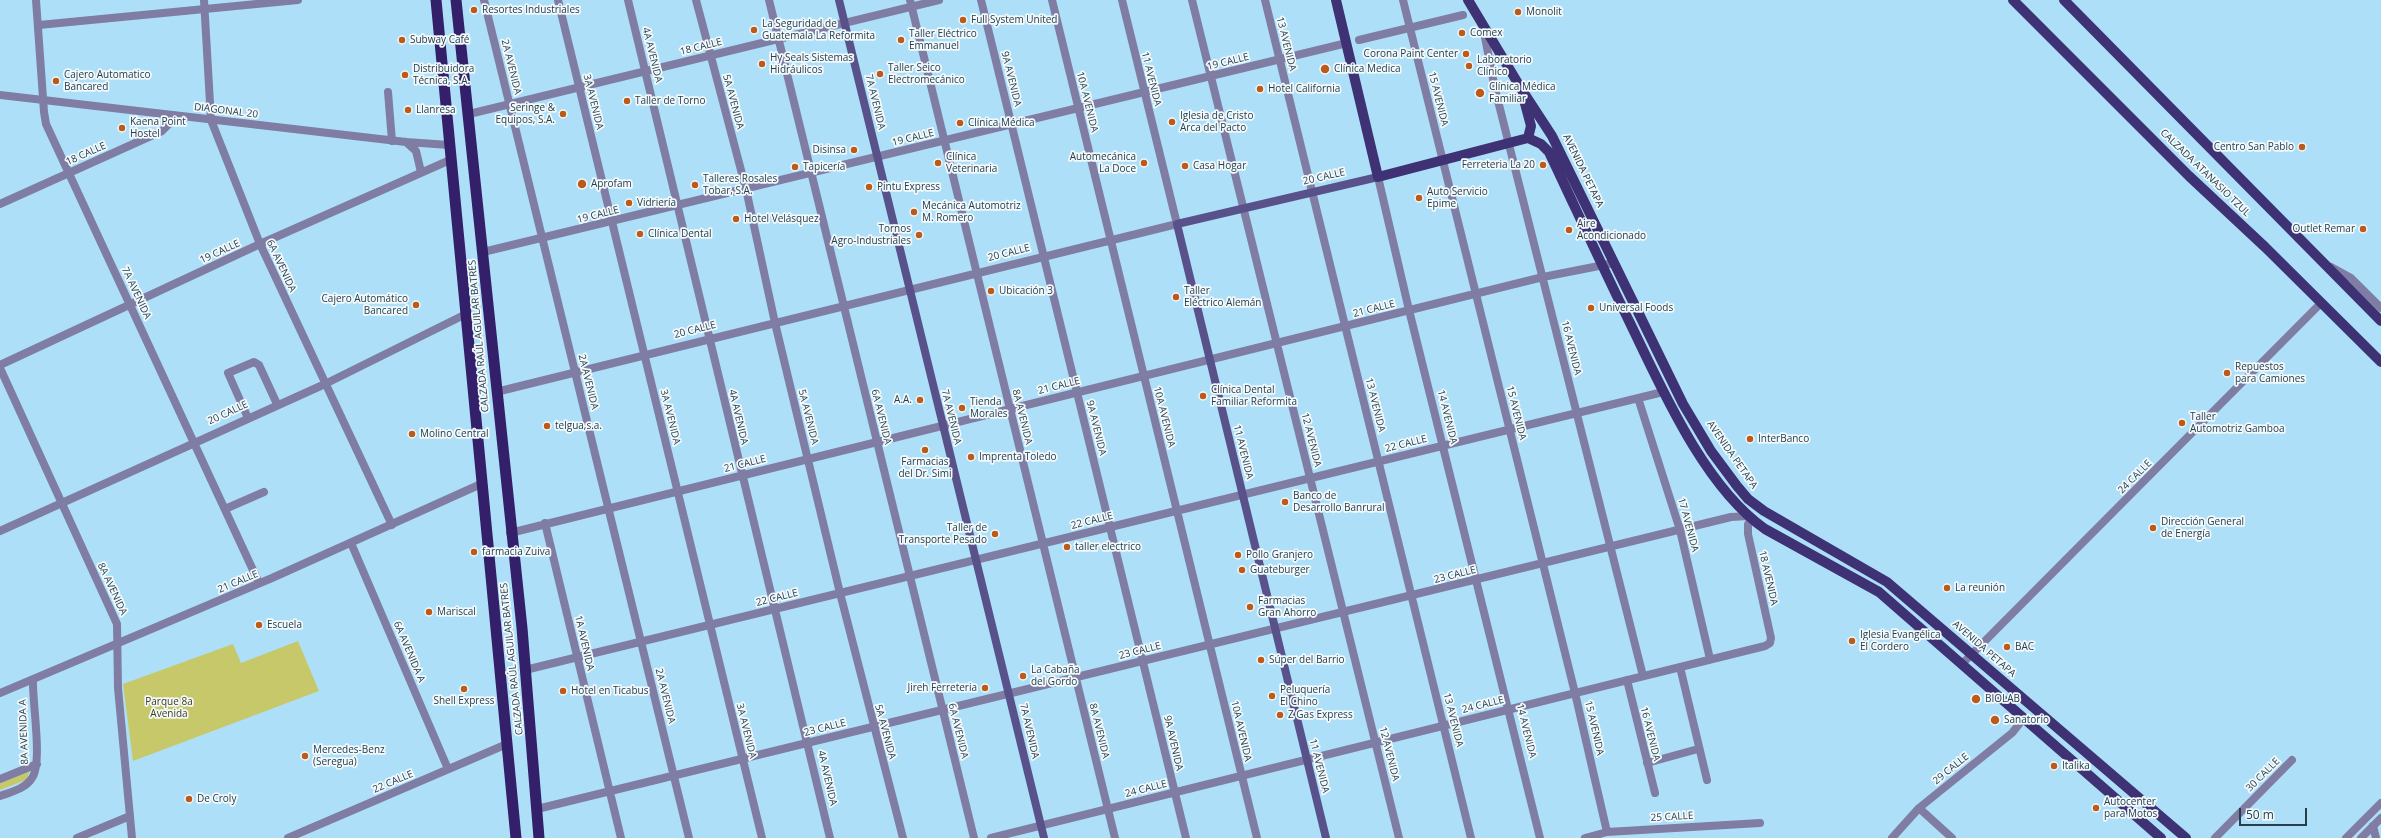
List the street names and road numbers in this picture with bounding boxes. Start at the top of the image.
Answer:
street label: 13 AVENIDA [1273,15,1299,73]
street label: 4A AVENIDA [639,26,665,84]
street label: 18 CALLE [679,36,723,58]
street label: 2A AVENIDA [498,38,524,96]
street label: 9A AVENIDA [998,50,1024,108]
street label: 11 AVENIDA [1138,50,1164,108]
street label: 19 CALLE [1206,51,1250,73]
street label: 10A AVENIDA [1074,70,1100,134]
street label: 15 AVENIDA [1425,70,1451,128]
street label: 3A AVENIDA [580,73,606,131]
street label: 5A AVENIDA [720,73,746,131]
street label: 7A AVENIDA [862,73,888,131]
street label: DIAGONAL 20 [193,101,259,121]
street label: 19 CALLE [891,127,935,149]
street label: CALZADA ATANASIO TZUL [2158,127,2252,219]
street label: AVENIDA PETAPA [1560,132,1606,210]
street label: 18 CALLE [64,140,108,168]
street label: 20 CALLE [1302,166,1346,188]
street label: 19 CALLE [576,204,620,226]
street label: 19 CALLE [198,238,242,266]
street label: 6A AVENIDA [264,238,298,294]
street label: 20 CALLE [987,242,1031,264]
street label: CALZADA RAÚL AGUILAR BATRES [466,259,492,413]
street label: 7A AVENIDA [119,265,153,321]
street label: 21 CALLE [1352,298,1396,320]
street label: 20 CALLE [673,319,717,341]
street label: 16 AVENIDA [1558,319,1584,377]
street label: 2A AVENIDA [575,353,601,411]
street label: 21 CALLE [1037,375,1081,397]
street label: 13 AVENIDA [1362,376,1388,434]
street label: 15 AVENIDA [1503,384,1529,442]
street label: 10A AVENIDA [1151,385,1177,449]
street label: 3A AVENIDA [657,388,683,446]
street label: 4A AVENIDA [726,388,750,446]
street label: 5A AVENIDA [795,388,821,446]
street label: 6A AVENIDA [868,388,894,446]
street label: 7A AVENIDA [938,388,964,446]
street label: 8A AVENIDA [1009,388,1035,446]
street label: 14 AVENIDA [1434,388,1460,446]
street label: 20 CALLE [206,399,250,427]
street label: 9A AVENIDA [1083,399,1109,457]
street label: 12 AVENIDA [1298,411,1324,469]
street label: AVENIDA PETAPA [1704,419,1760,491]
street label: 11 AVENIDA [1230,423,1256,481]
street label: 22 CALLE [1384,433,1428,455]
street label: 21 CALLE [723,453,767,475]
street label: 24 CALLE [2116,458,2154,496]
street label: 17 AVENIDA [1675,497,1701,553]
street label: 22 CALLE [1070,510,1114,532]
street label: 18 AVENIDA [1756,549,1780,607]
street label: 8A AVENIDA [95,561,129,617]
street label: 23 CALLE [1433,564,1477,586]
street label: 21 CALLE [216,568,260,596]
street label: CALZADA RAÚL AGUILAR BATRES [498,582,526,736]
street label: 22 CALLE [755,587,799,609]
street label: 1A AVENIDA [572,614,596,672]
street label: AVENIDA PETAPA [1950,618,2018,680]
street label: 6A AVENIDA A [391,620,427,684]
street label: 23 CALLE [1118,640,1162,662]
street label: 2A AVENIDA [652,667,678,725]
street label: 13 AVENIDA [1440,691,1466,749]
street label: 24 CALLE [1461,694,1505,716]
street label: 8A AVENIDA A [17,699,31,765]
street label: 10A AVENIDA [1228,699,1254,763]
street label: 15 AVENIDA [1582,699,1606,757]
street label: 3A AVENIDA [733,702,759,760]
street label: 6A AVENIDA [945,702,971,760]
street label: 7A AVENIDA [1017,702,1041,760]
street label: 8A AVENIDA [1086,702,1112,760]
street label: 14 AVENIDA [1513,702,1539,760]
street label: 5A AVENIDA [872,703,898,761]
street label: 16 AVENIDA [1637,705,1663,763]
street label: 9A AVENIDA [1161,714,1185,772]
street label: 23 CALLE [803,717,847,739]
street label: 12 AVENIDA [1376,725,1402,783]
street label: 11 AVENIDA [1306,737,1332,795]
street label: 4A AVENIDA [815,749,839,807]
street label: 29 CALLE [1931,751,1971,787]
street label: 30 CALLE [2244,756,2282,794]
street label: 22 CALLE [371,768,415,796]
street label: 24 CALLE [1124,778,1168,800]
street label: 25 CALLE [1650,810,1694,824]

